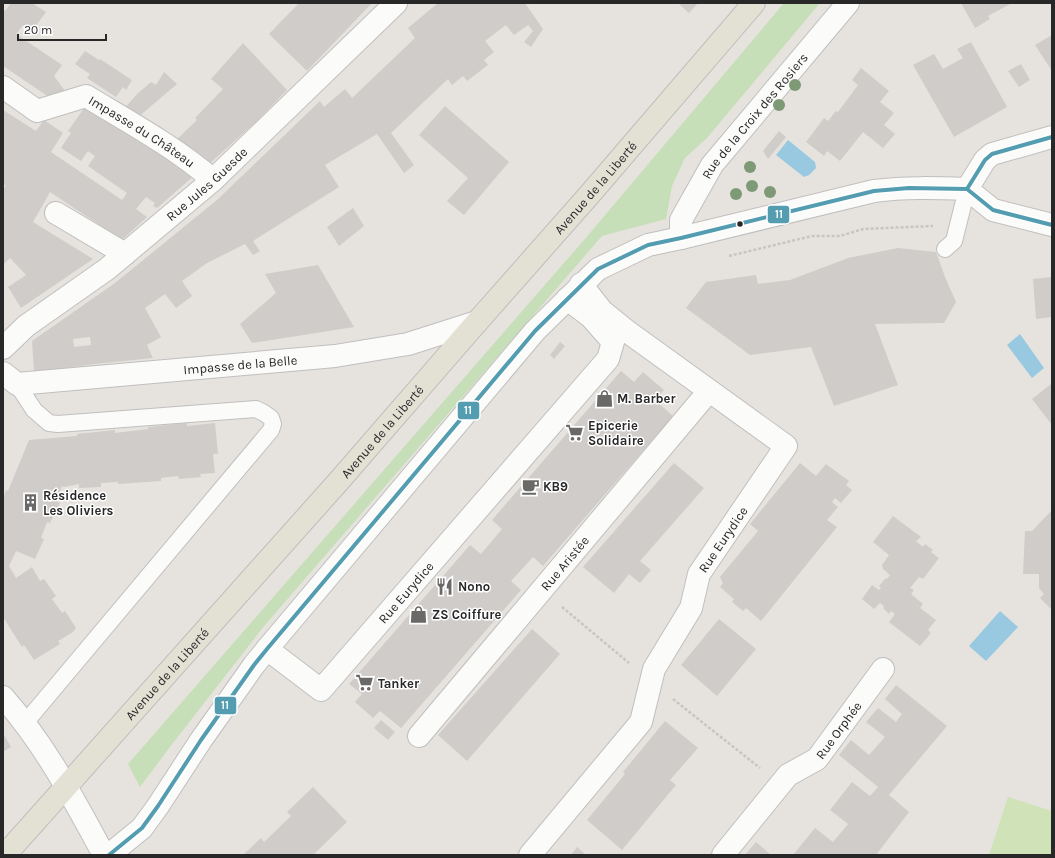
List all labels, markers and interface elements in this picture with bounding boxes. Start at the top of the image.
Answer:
scale bar [18,16,106,42]
text: 20 m [24,23,52,37]
street label: Rue de la Croix des Rosiers [698,50,811,181]
street label: Impasse du Château [86,92,198,170]
street label: Avenue de la Liberté [551,138,640,237]
street label: Rue Jules Guesde [163,144,250,224]
line badge: 11 [767,205,790,224]
text: 11 [775,208,783,221]
unlabelled marker [735,219,745,229]
street label: Impasse de la Belle [183,352,298,377]
street label: Avenue de la Liberté [338,382,426,481]
shop icon: M. Barber [594,388,614,408]
place label: M. Barber [617,391,676,406]
line badge: 11 [457,401,480,420]
text: 11 [464,404,472,417]
place label: Epicerie Solidaire [588,418,644,448]
supermarket icon: Epicerie Solidaire [565,422,585,442]
cafe icon: KB9 [520,476,540,496]
place label: KB9 [543,479,568,494]
place label: Résidence Les Oliviers [43,488,114,518]
building icon: Résidence Les Oliviers [20,492,40,512]
street label: Rue Eurydice [695,503,750,575]
street label: Rue Aristée [537,532,592,593]
street label: Rue Eurydice [375,558,437,626]
restaurant icon: Nono [435,576,455,596]
place label: Nono [458,579,490,594]
shop icon: ZS Coiffure [409,604,429,624]
place label: ZS Coiffure [432,607,501,622]
street label: Avenue de la Liberté [122,625,212,723]
supermarket icon: Tanker [355,673,375,693]
place label: Tanker [378,676,420,691]
line badge: 11 [214,696,237,715]
street label: Rue Orphée [812,698,864,762]
text: 11 [221,699,229,712]

